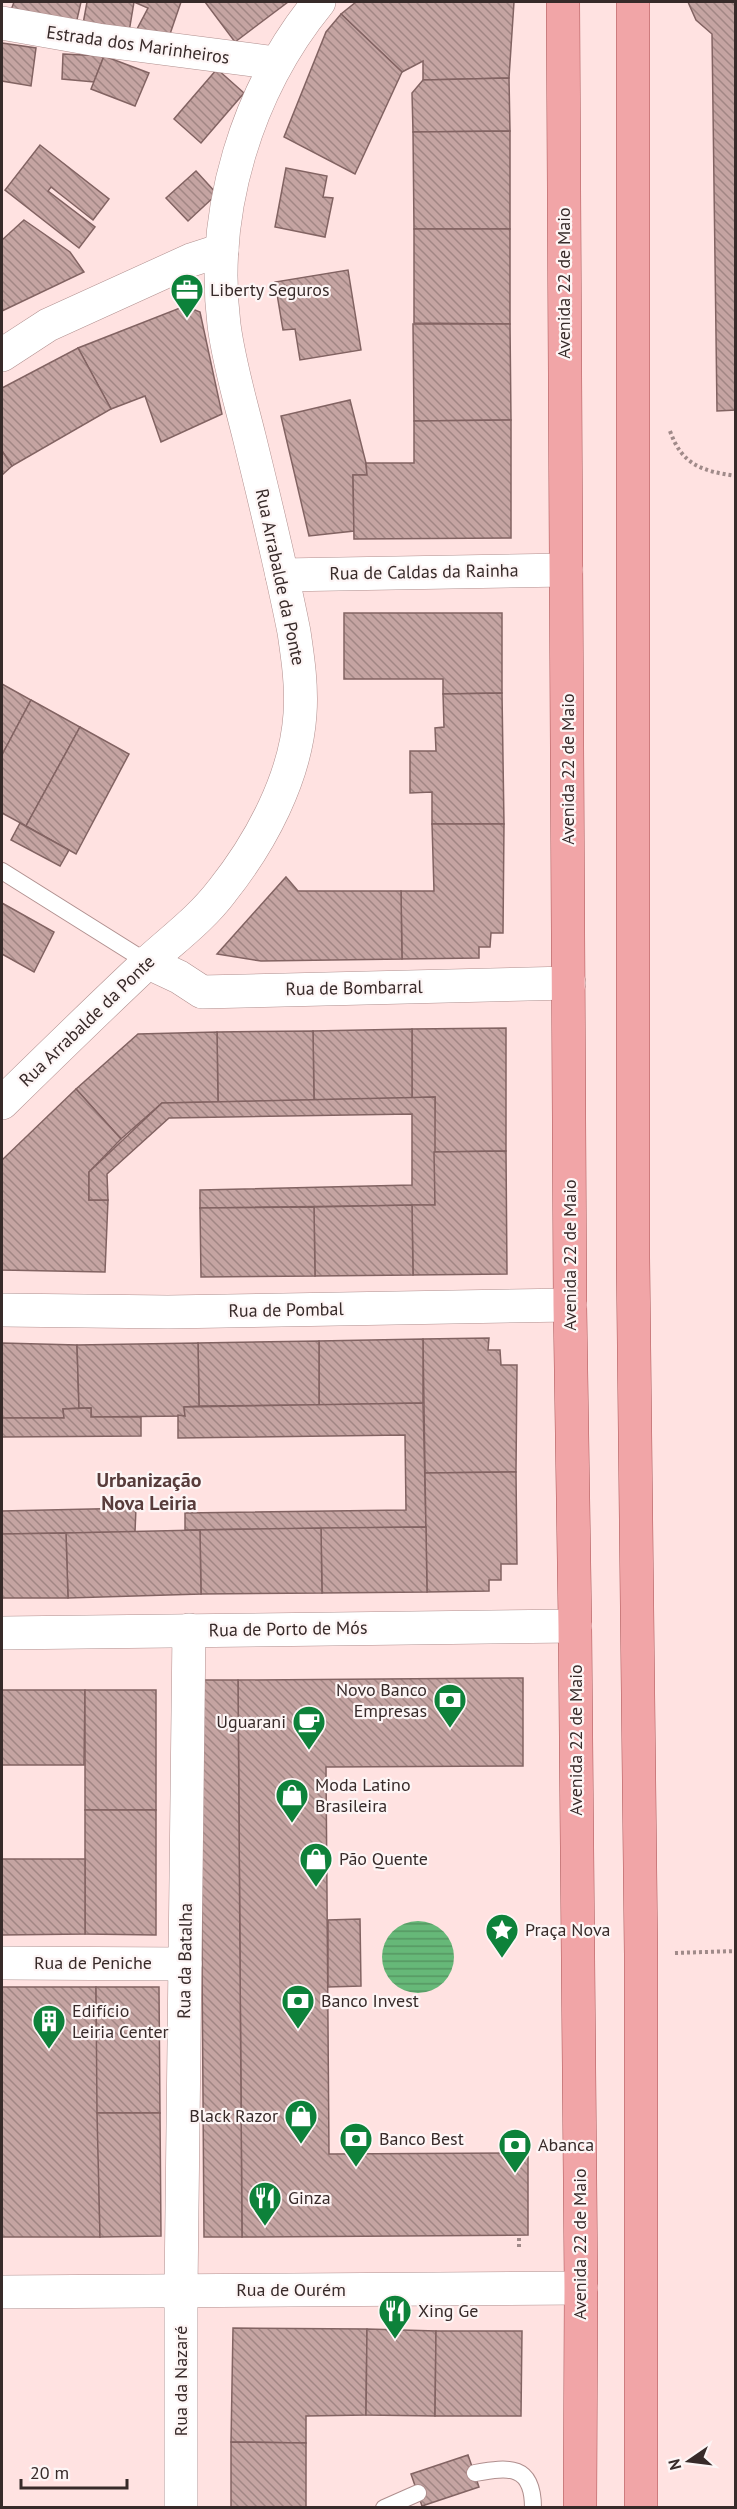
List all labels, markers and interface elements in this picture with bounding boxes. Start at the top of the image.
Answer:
street label: Estrada dos Marinheiros [45,20,231,69]
street label: Avenida 22 de Maio [552,207,575,359]
office icon: Liberty Seguros [169,272,205,319]
place label: Liberty Seguros [210,278,330,301]
street label: Rua Arrabalde da Ponte [251,486,310,667]
street label: Rua de Caldas da Rainha [329,558,519,585]
street label: Avenida 22 de Maio [556,693,579,845]
street label: Rua Arrabalde da Ponte [14,950,159,1091]
street label: Rua de Bombarral [285,975,424,1000]
street label: Avenida 22 de Maio [558,1179,581,1331]
street label: Rua de Pombal [228,1297,345,1322]
district label: Urbanização Nova Leiria [97,1467,202,1516]
street label: Rua de Porto de Mós [208,1616,368,1641]
street label: Avenida 22 de Maio [564,1664,587,1816]
place label: Novo Banco Empresas [336,1678,427,1722]
bank icon: Novo Banco Empresas [432,1682,468,1729]
cafe icon: Uguarani [291,1704,327,1751]
place label: Uguarani [216,1710,286,1733]
place label: Moda Latino Brasileira [315,1773,411,1817]
shop icon: Moda Latino Brasileira [274,1777,310,1824]
shop icon: Pão Quente [298,1841,334,1888]
place label: Pão Quente [339,1847,428,1870]
street label: Rua da Batalha [172,1903,197,2019]
place icon: Praça Nova [484,1912,520,1959]
place label: Praça Nova [525,1918,610,1941]
street label: Rua de Peniche [34,1951,152,1974]
bank icon: Banco Invest [280,1983,316,2030]
place label: Banco Invest [321,1989,419,2012]
place label: Edifício Leiria Center [72,1999,169,2043]
building icon: Edifício Leiria Center [31,2003,67,2050]
shop icon: Black Razor [283,2098,319,2145]
place label: Black Razor [189,2104,278,2127]
bank icon: Banco Best [338,2121,374,2168]
place label: Banco Best [379,2127,464,2150]
bank icon: Abanca [497,2127,533,2174]
place label: Abanca [538,2133,594,2156]
street label: Avenida 22 de Maio [568,2168,591,2320]
restaurant icon: Ginza [247,2180,283,2227]
place label: Ginza [288,2186,331,2209]
street label: Rua de Ourém [236,2278,346,2301]
restaurant icon: Xing Ge [377,2293,413,2340]
place label: Xing Ge [418,2299,478,2322]
street label: Rua da Nazaré [169,2326,192,2436]
north arrow [659,2431,719,2491]
scale bar [21,2452,128,2490]
text: N [663,2457,685,2472]
text: 20 m [30,2461,69,2484]

